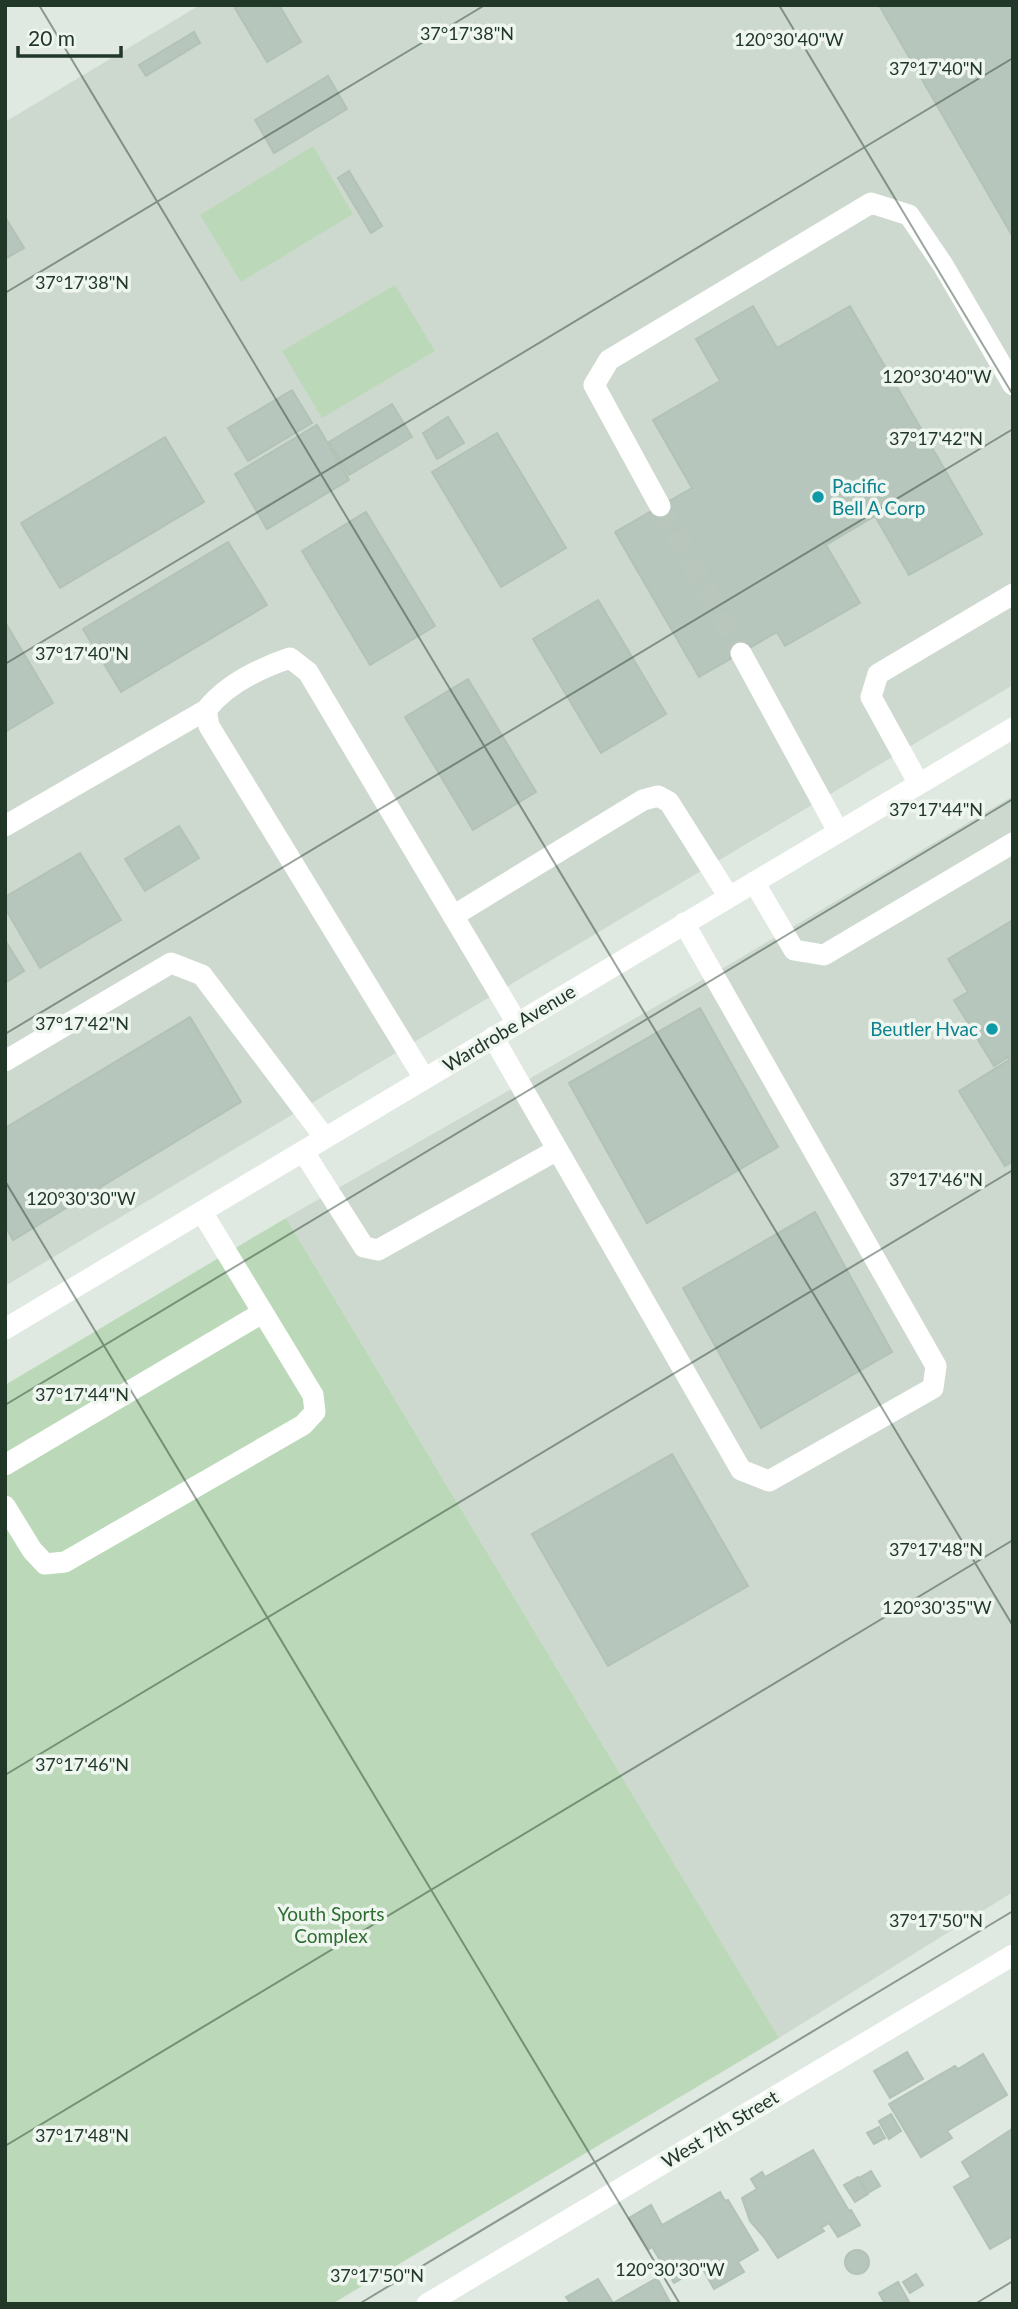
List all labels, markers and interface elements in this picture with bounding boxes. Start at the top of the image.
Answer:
scale bar [18,14,121,58]
text: 37°17'38"N [420,22,514,44]
text: 20 m [28,25,75,50]
text: 120°30'40"W [734,28,844,50]
text: 37°17'40"N [889,57,983,79]
text: 37°17'38"N [35,271,129,293]
text: 120°30'40"W [882,365,992,387]
text: 37°17'42"N [889,427,983,449]
place label: Pacific Bell A Corp [832,474,925,519]
marker: Pacific Bell A Corp [810,489,826,505]
text: 37°17'40"N [35,642,129,664]
text: 37°17'44"N [889,798,983,820]
street label: Wardrobe Avenue [438,979,579,1076]
text: 37°17'42"N [35,1012,129,1034]
place label: Beutler Hvac [870,1017,978,1040]
marker: Beutler Hvac [984,1021,1000,1037]
text: 37°17'46"N [889,1168,983,1190]
text: 120°30'30"W [26,1187,136,1209]
text: 37°17'44"N [35,1383,129,1405]
text: 37°17'48"N [889,1538,983,1560]
text: 120°30'35"W [882,1596,992,1618]
text: 37°17'46"N [35,1753,129,1775]
park label: Youth Sports Complex [278,1902,384,1947]
text: 37°17'50"N [889,1909,983,1931]
street label: West 7th Street [657,2085,782,2172]
text: 37°17'48"N [35,2124,129,2146]
text: 120°30'30"W [615,2258,725,2280]
text: 37°17'50"N [330,2264,424,2286]

